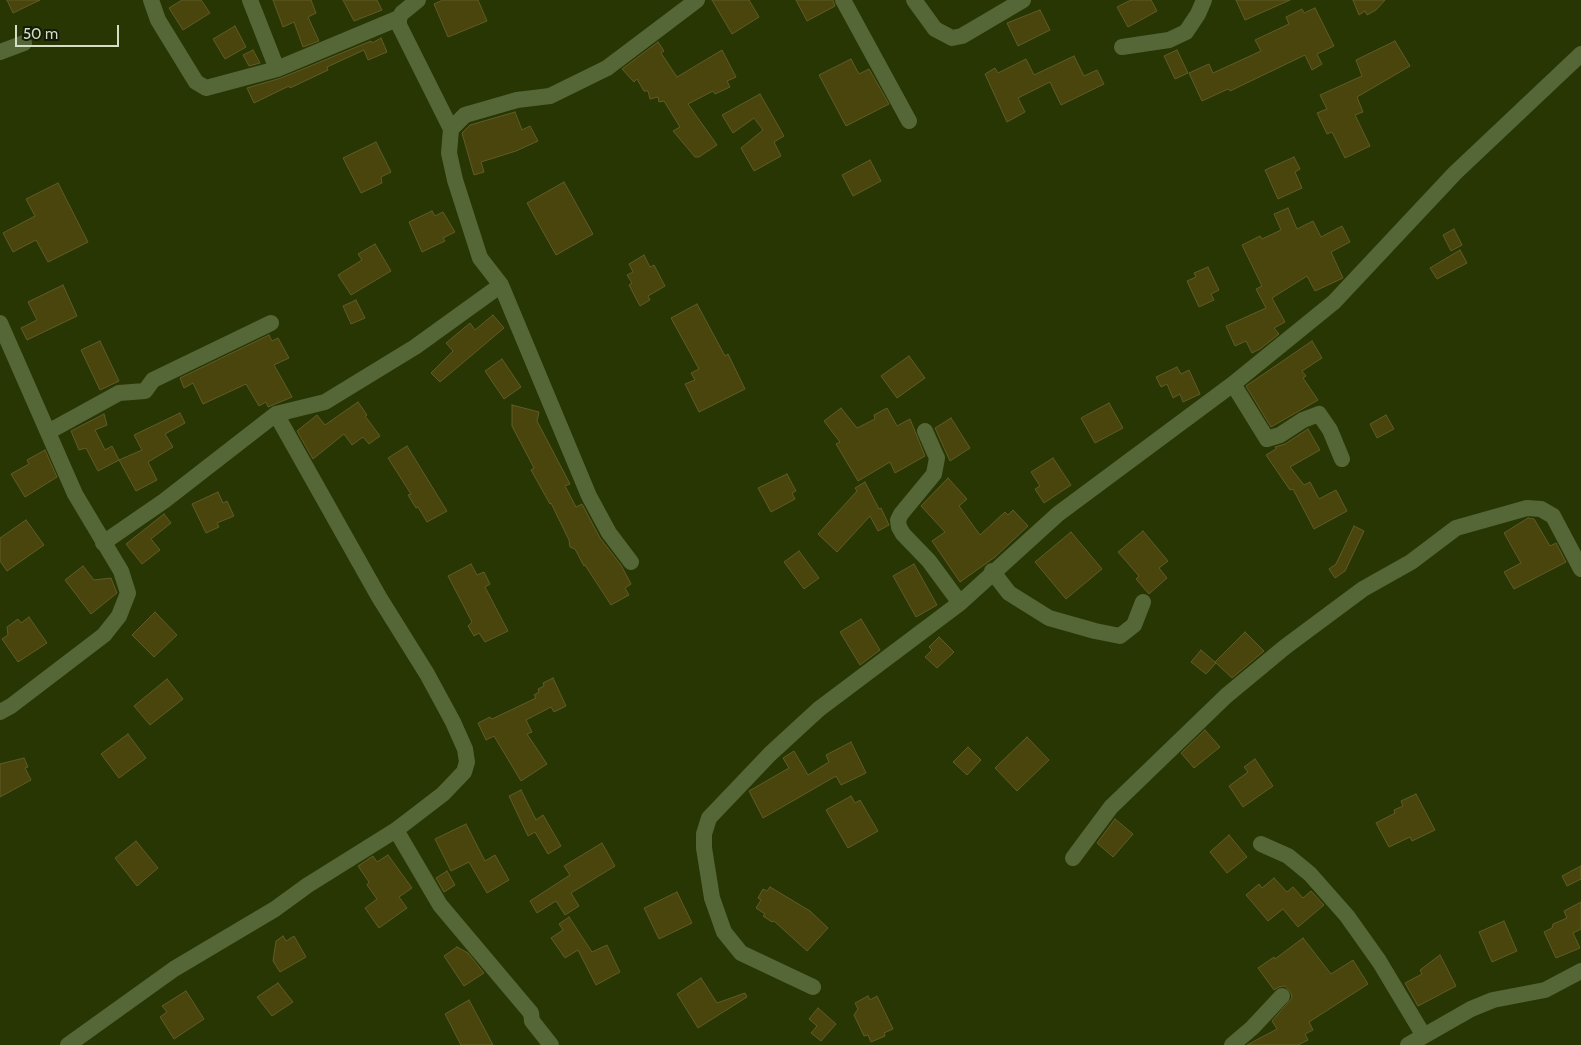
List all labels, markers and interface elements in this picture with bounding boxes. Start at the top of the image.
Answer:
scale bar [18,15,121,47]
text: 50 m [23,25,58,43]

